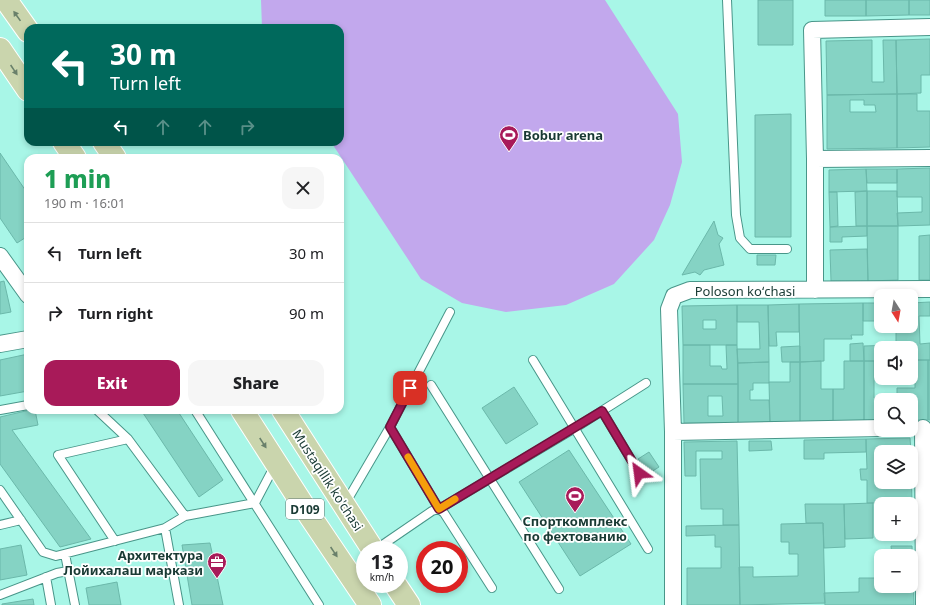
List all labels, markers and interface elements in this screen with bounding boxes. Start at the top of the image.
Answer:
one-way arrow [13,10,21,21]
text: 30 m [110,35,177,73]
icon: left [44,40,96,92]
one-way arrow [10,64,18,75]
text: Turn left [110,71,181,95]
icon: left [110,116,132,138]
icon: ahead [152,116,174,138]
icon: ahead [194,116,216,138]
icon: right [236,116,258,138]
sports icon: Bobur arena [498,124,520,152]
place label: Bobur arena [523,126,603,144]
text: 1 min [44,162,111,195]
button: close [282,167,324,209]
text: 190 m · 16:01 [44,194,125,212]
icon: left [44,242,66,264]
text: Turn left [78,243,142,263]
text: 30 m [289,243,324,263]
street label: Poloson koʻchasi [695,282,795,300]
north arrow [874,289,918,333]
map controls [874,289,918,593]
icon: right [44,302,66,324]
text: Turn right [78,303,153,323]
text: 90 m [289,303,324,323]
button: sound [874,341,918,385]
button: Exit [44,360,180,406]
button: Share [188,360,324,406]
pin [393,371,427,405]
icon: arrive [399,377,421,399]
button: search [874,393,918,437]
street label: Mustaqillik ko'chasi [288,426,368,534]
one-way arrow [259,438,267,448]
button: layers [874,445,918,489]
position arrow [618,452,660,494]
sports icon: Спорткомплекс по фехтованию [564,485,586,513]
button: + [874,497,918,541]
road number: D109 [286,499,324,519]
place label: Спорткомплекс по фехтованию [522,512,628,545]
speed limit sign: 20 [416,541,468,593]
place label: Архитектура Лойихалаш маркази [63,546,203,579]
one-way arrow [330,547,338,557]
text: 13 [371,548,393,575]
button: − [874,549,918,593]
office icon: Архитектура Лойихалаш маркази [206,551,228,579]
text: km/h [370,570,394,584]

